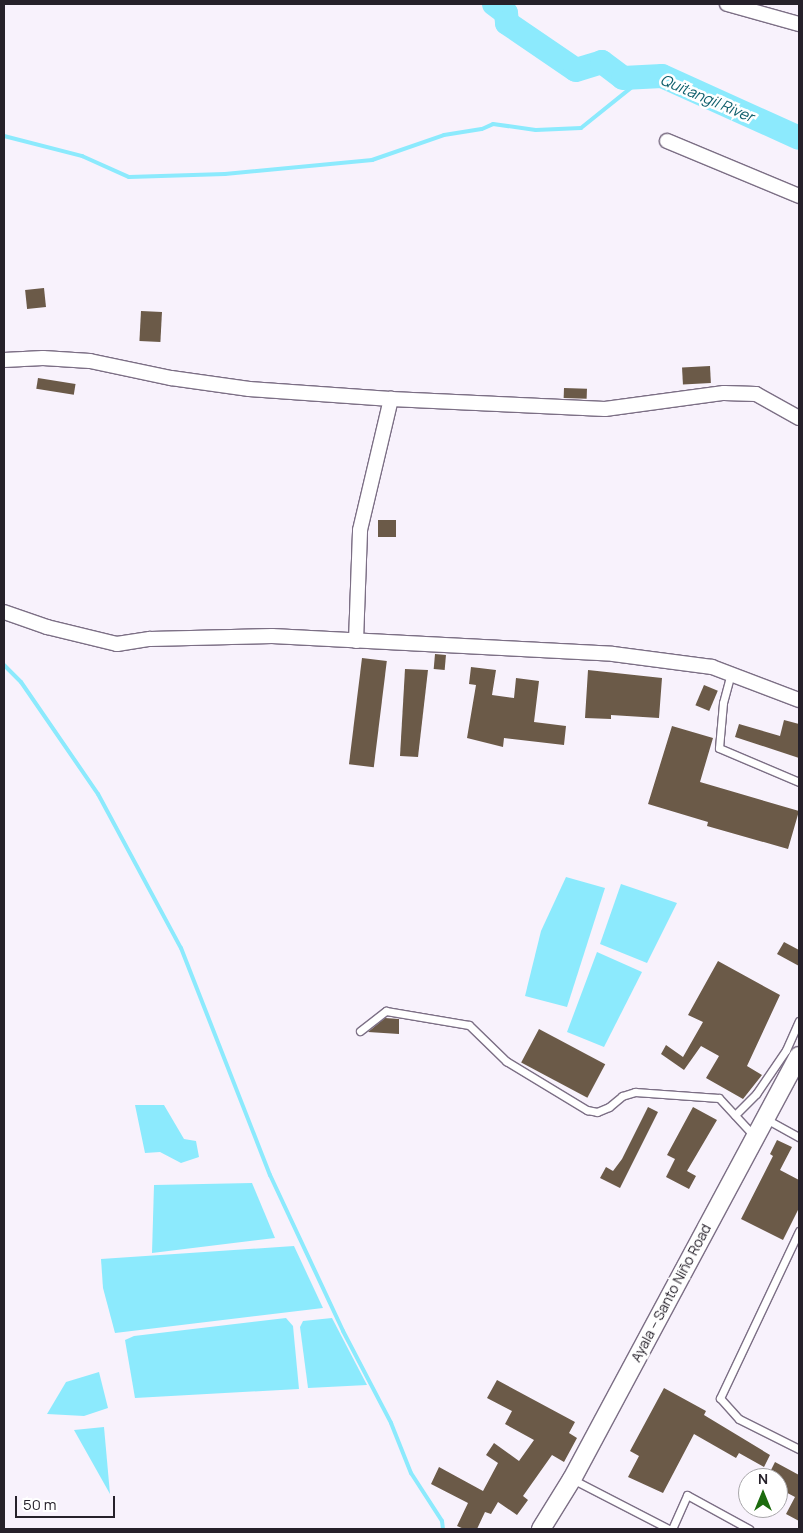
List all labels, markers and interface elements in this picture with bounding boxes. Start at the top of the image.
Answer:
water label: Quitangil River [658,70,756,126]
street label: Ayala – Santo Niño Road [627,1221,715,1365]
north arrow [738,1468,788,1518]
text: N [758,1469,768,1488]
scale bar [18,1486,118,1518]
text: 50 m [23,1494,57,1515]

